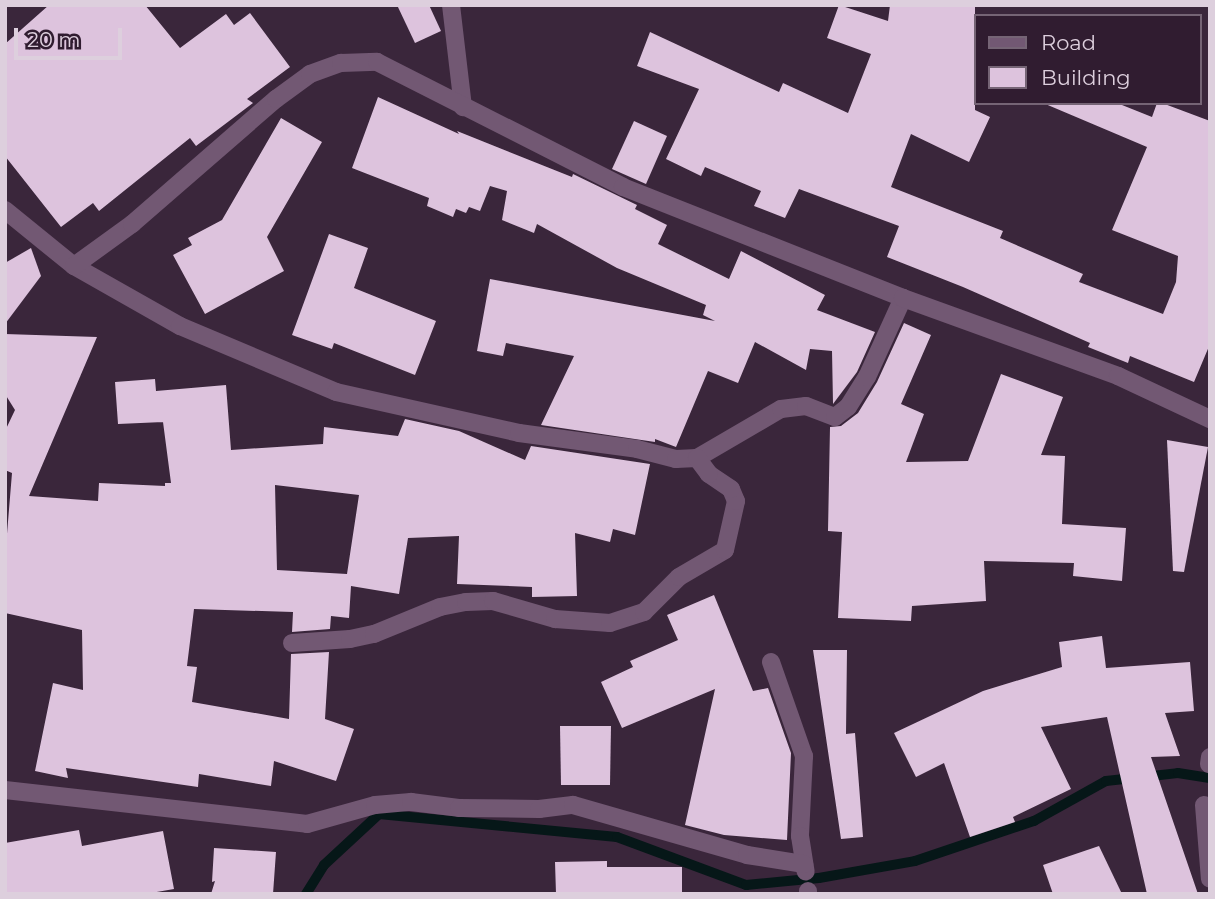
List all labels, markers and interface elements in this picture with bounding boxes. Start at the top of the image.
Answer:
scale bar [18,14,126,58]
legend [974,14,1201,105]
text: 20 m [27,27,81,52]
text: Road [1041,30,1096,55]
text: Building [1041,65,1131,90]

